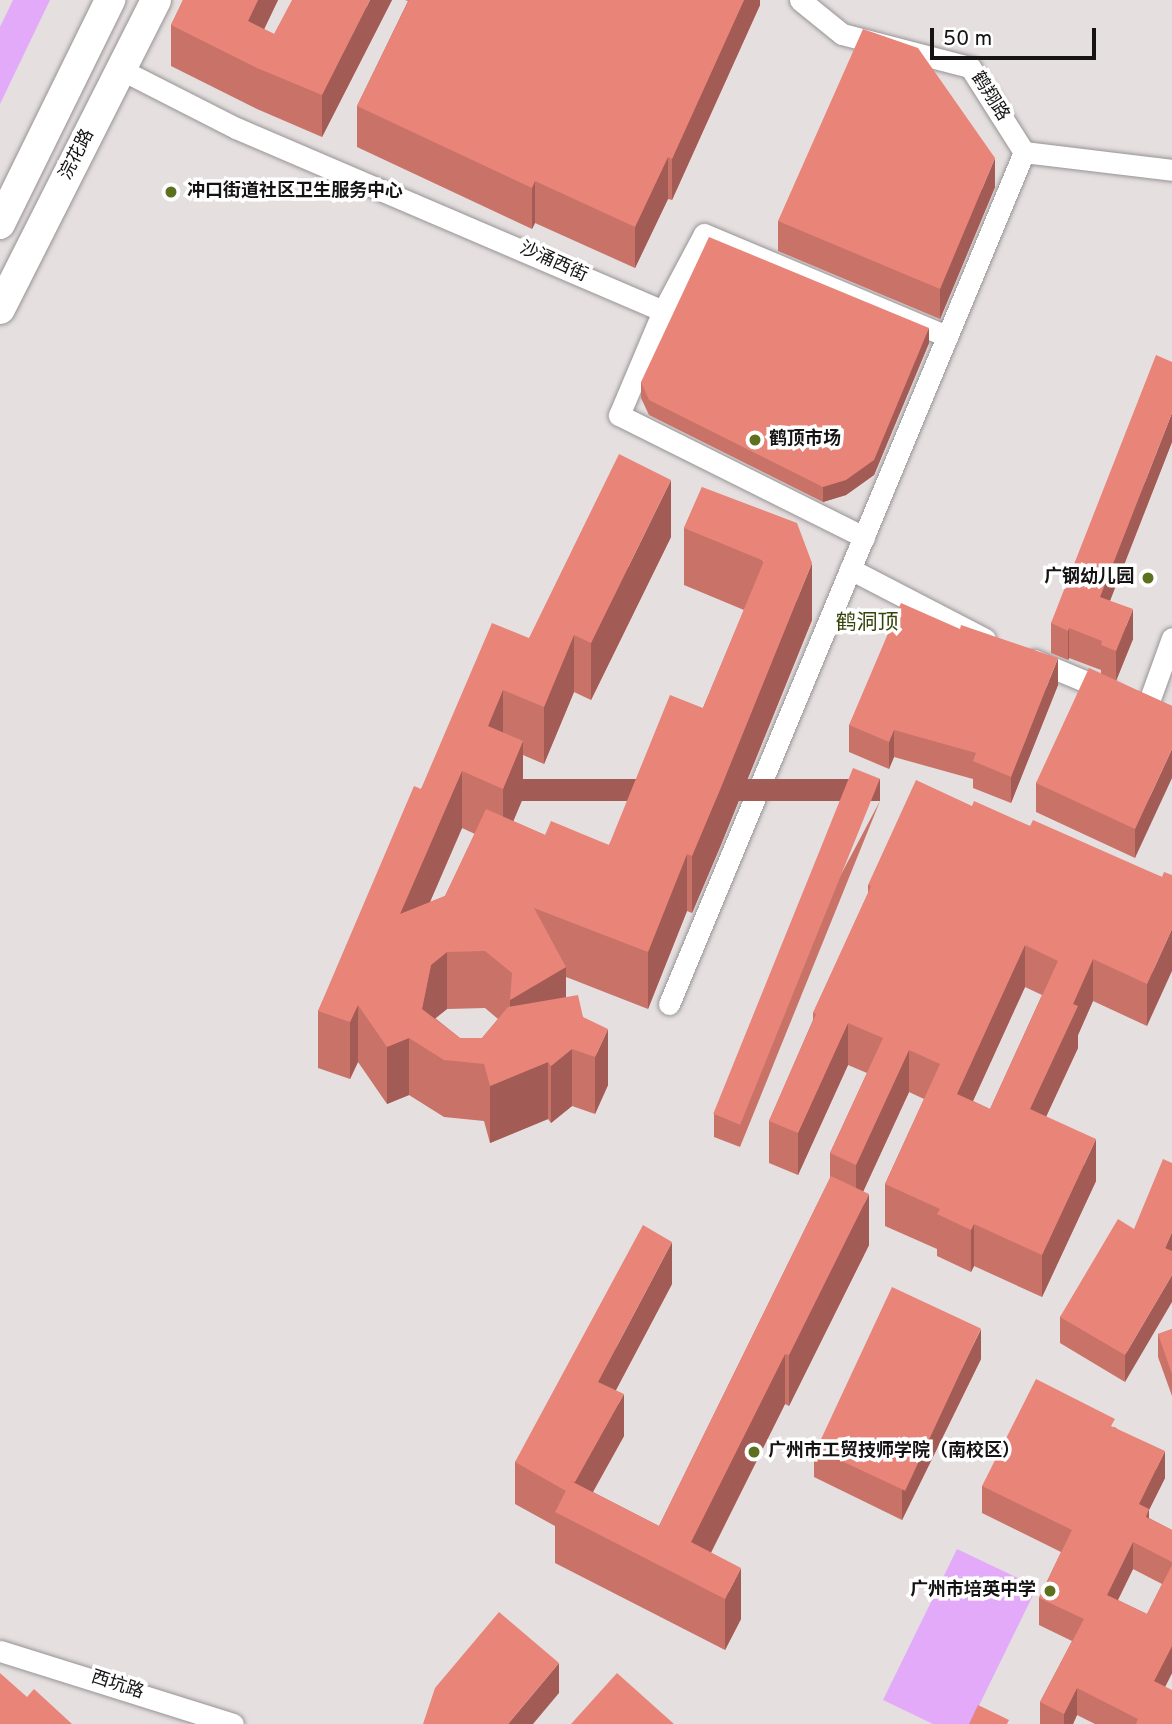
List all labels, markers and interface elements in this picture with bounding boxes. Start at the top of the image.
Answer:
scale bar [934,14,1100,58]
text: 50 m [943,26,992,53]
street label: 鹤翔路 [966,68,1012,126]
street label: 浣花路 [56,126,100,184]
place label: 冲口街道社区卫生服务中心 [187,181,403,203]
marker: 冲口街道社区卫生服务中心 [161,182,181,202]
street label: 沙涌西街 [516,238,590,288]
place label: 鹤顶市场 [769,429,841,451]
marker: 鹤顶市场 [747,432,763,448]
place label: 广钢幼儿园 [1044,567,1134,589]
marker: 广钢幼儿园 [1140,570,1156,586]
district label: 鹤洞顶 [836,611,898,637]
place label: 广州市工贸技师学院（南校区） [768,1441,1020,1463]
marker: 广州市工贸技师学院（南校区） [746,1444,762,1460]
place label: 广州市培英中学 [910,1580,1036,1602]
marker: 广州市培英中学 [1042,1583,1058,1599]
street label: 西坑路 [88,1667,146,1705]

